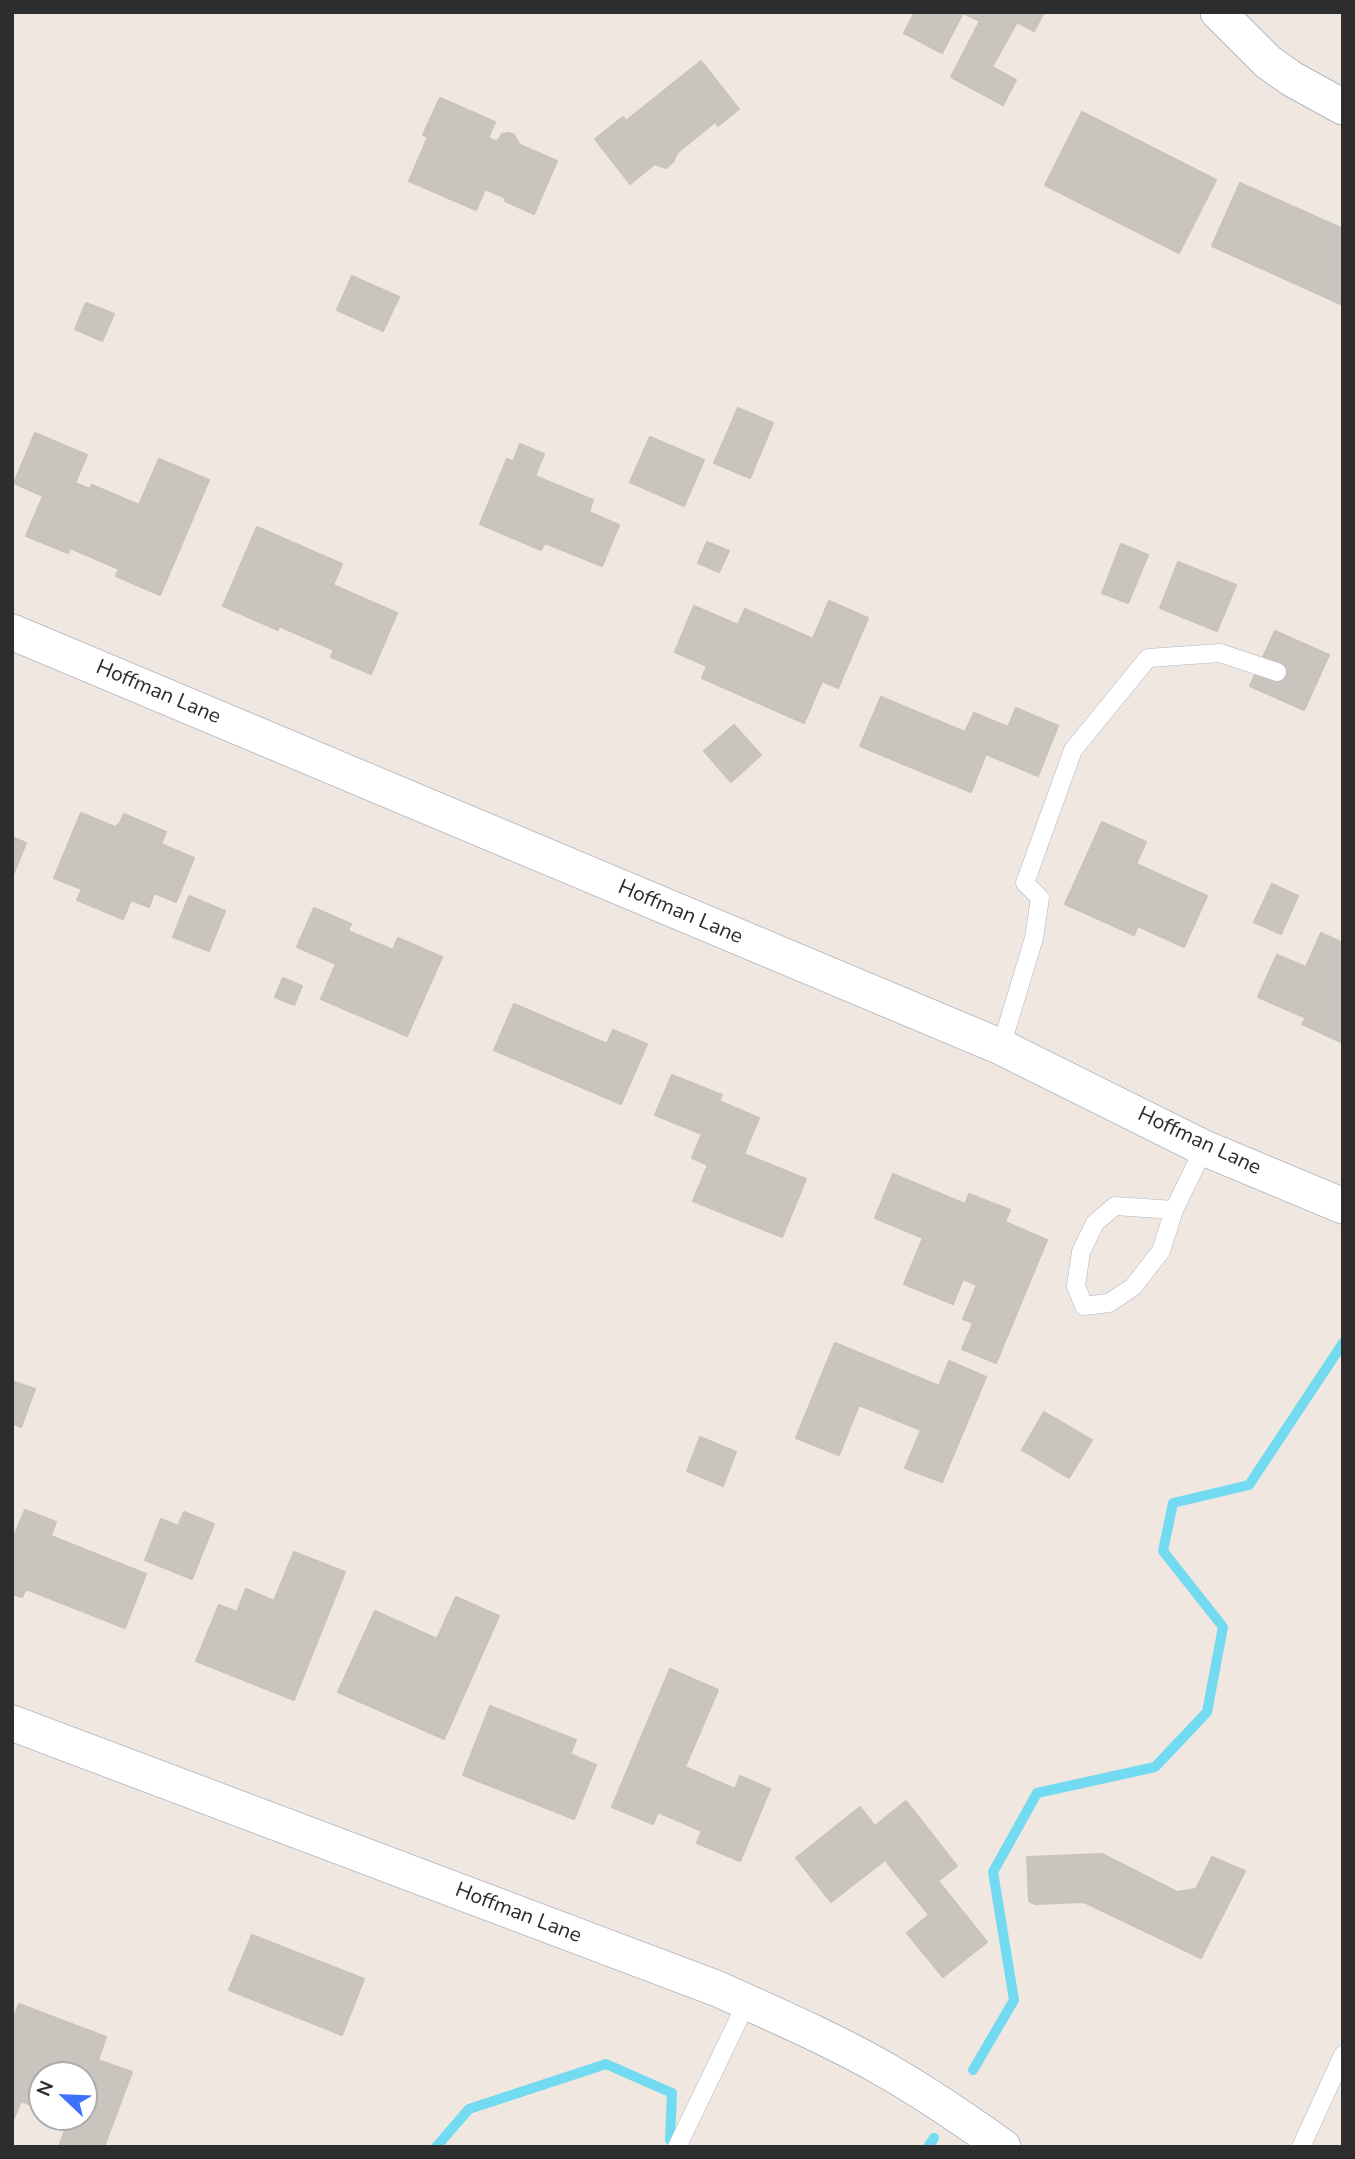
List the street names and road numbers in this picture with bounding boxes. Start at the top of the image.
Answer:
street label: Hoffman Lane [92,655,224,731]
street label: Hoffman Lane [614,875,746,951]
street label: Hoffman Lane [1133,1102,1265,1182]
street label: Hoffman Lane [451,1878,585,1950]

